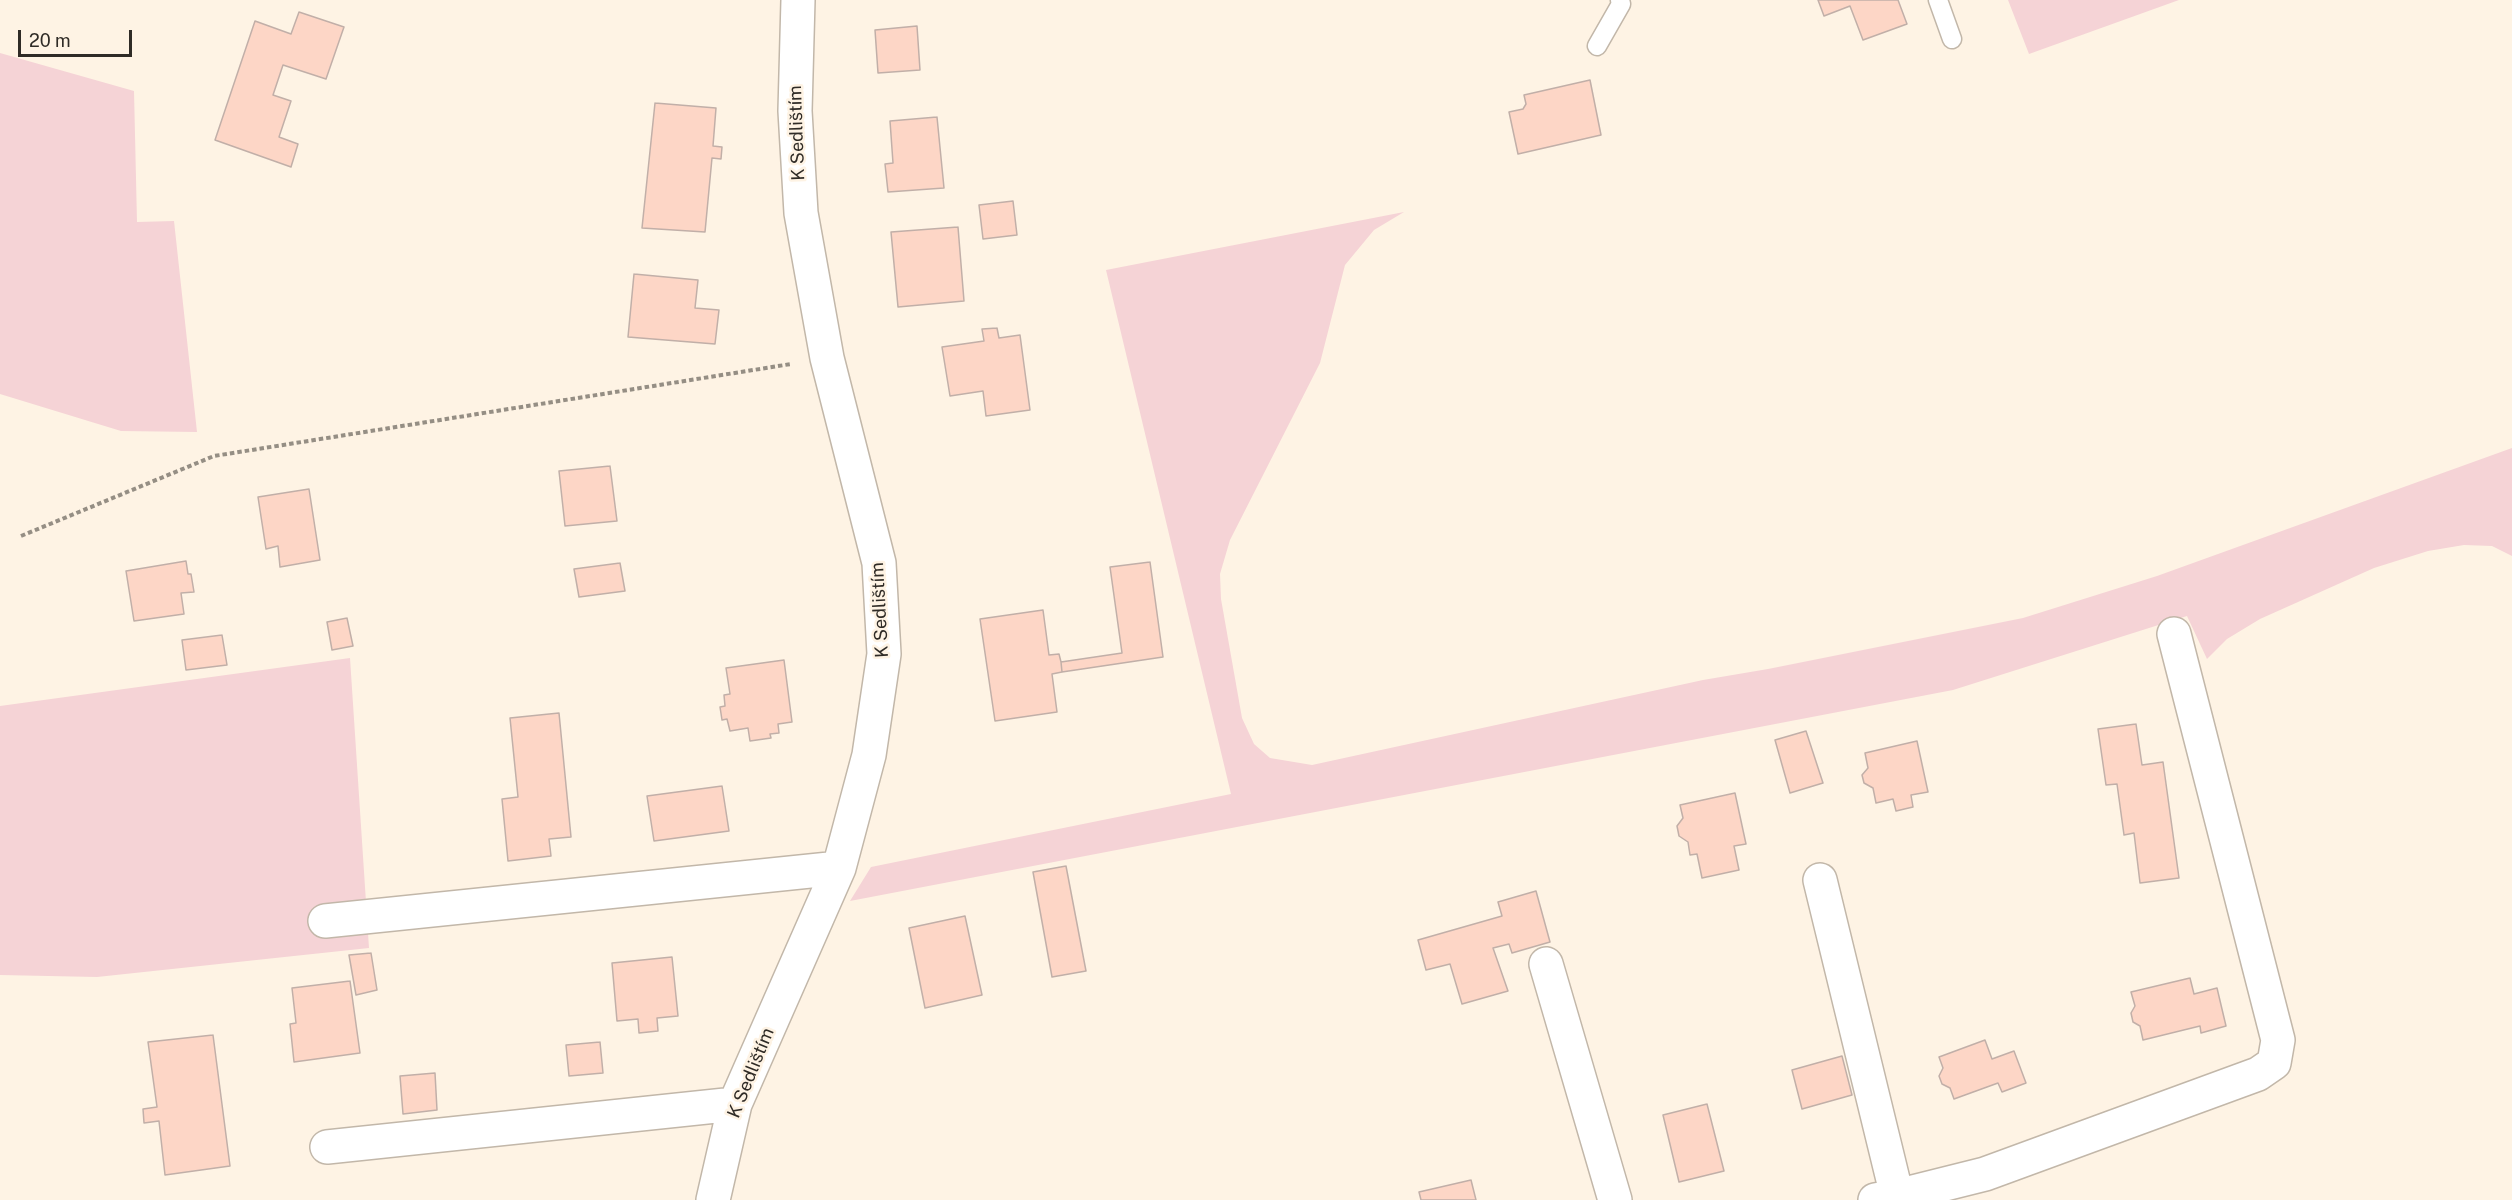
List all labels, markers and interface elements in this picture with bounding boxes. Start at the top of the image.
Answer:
scale bar [21,18,135,56]
text: 20 m [29,30,71,51]
street label: K Sedlištím [785,85,809,181]
street label: K Sedlištím [867,562,893,658]
street label: K Sedlištím [723,1025,779,1121]

